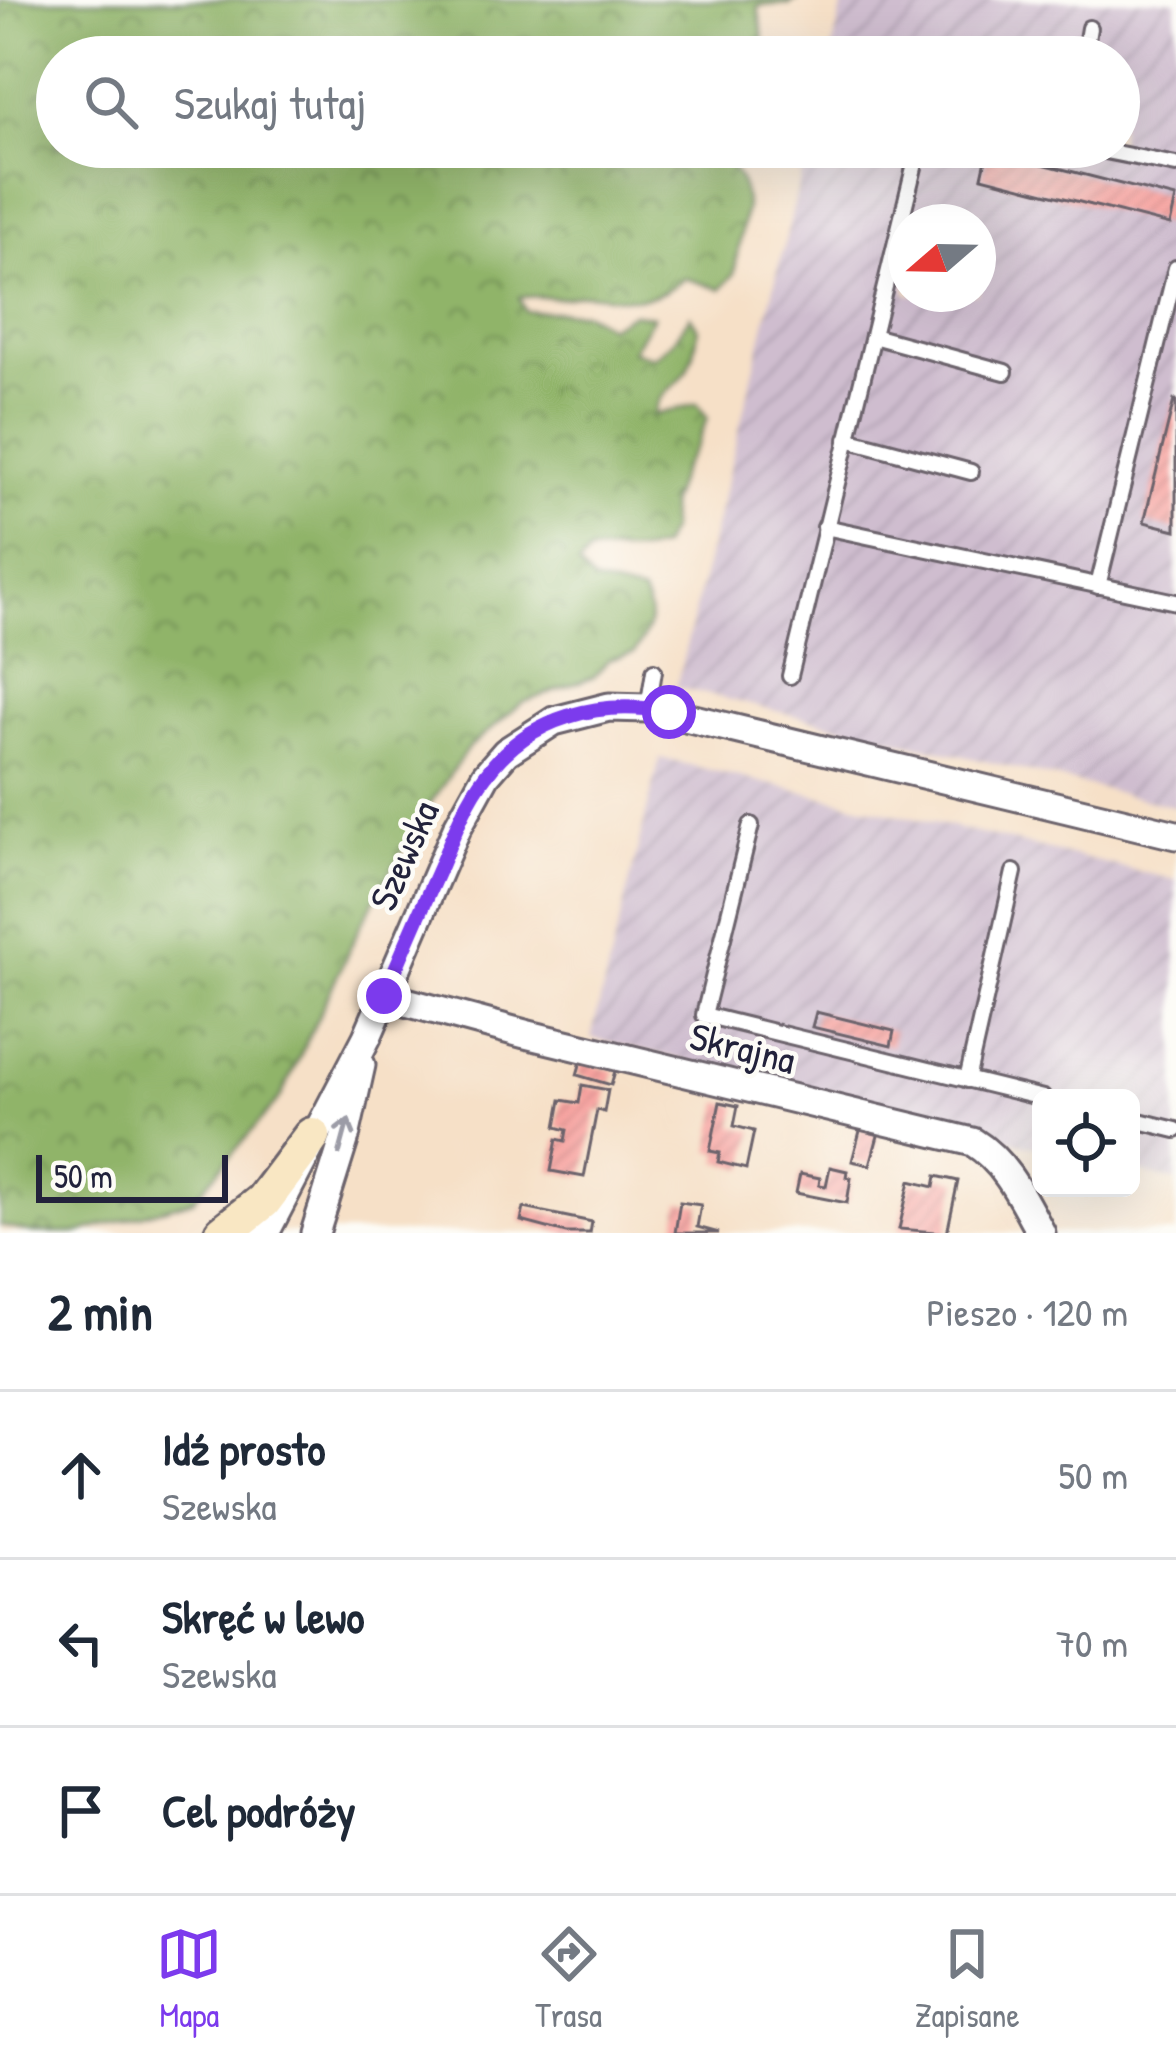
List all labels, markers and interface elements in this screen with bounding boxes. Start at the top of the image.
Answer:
search box [36,36,1140,168]
icon: search [78,69,144,135]
text: Szukaj tutaj [174,72,366,133]
north arrow [888,204,996,312]
route start [642,685,696,739]
street label: Szewska [355,792,451,918]
route end [357,969,411,1023]
street label: Skrajna [685,1008,801,1086]
map controls [1032,1089,1140,1197]
button: locate [1032,1089,1140,1197]
one-way arrow [335,1118,357,1156]
scale bar [36,1149,228,1202]
text: 50 m [54,1154,113,1198]
text: 2 min [48,1277,153,1346]
text: Pieszo · 120 m [926,1285,1128,1338]
text: Idź prosto [162,1418,325,1479]
icon: ahead [48,1442,114,1508]
text: 50 m [1059,1448,1128,1501]
text: Szewska [162,1479,277,1532]
text: Skręć w lewo [162,1586,364,1647]
icon: left [48,1610,114,1676]
text: 70 m [1056,1616,1128,1669]
text: Szewska [162,1647,277,1700]
icon: arrive [48,1778,114,1844]
text: Cel podróży [162,1780,356,1841]
tab: Mapa [156,1921,222,2037]
tab: Trasa [535,1921,602,2037]
tab: Zapisane [915,1921,1020,2037]

